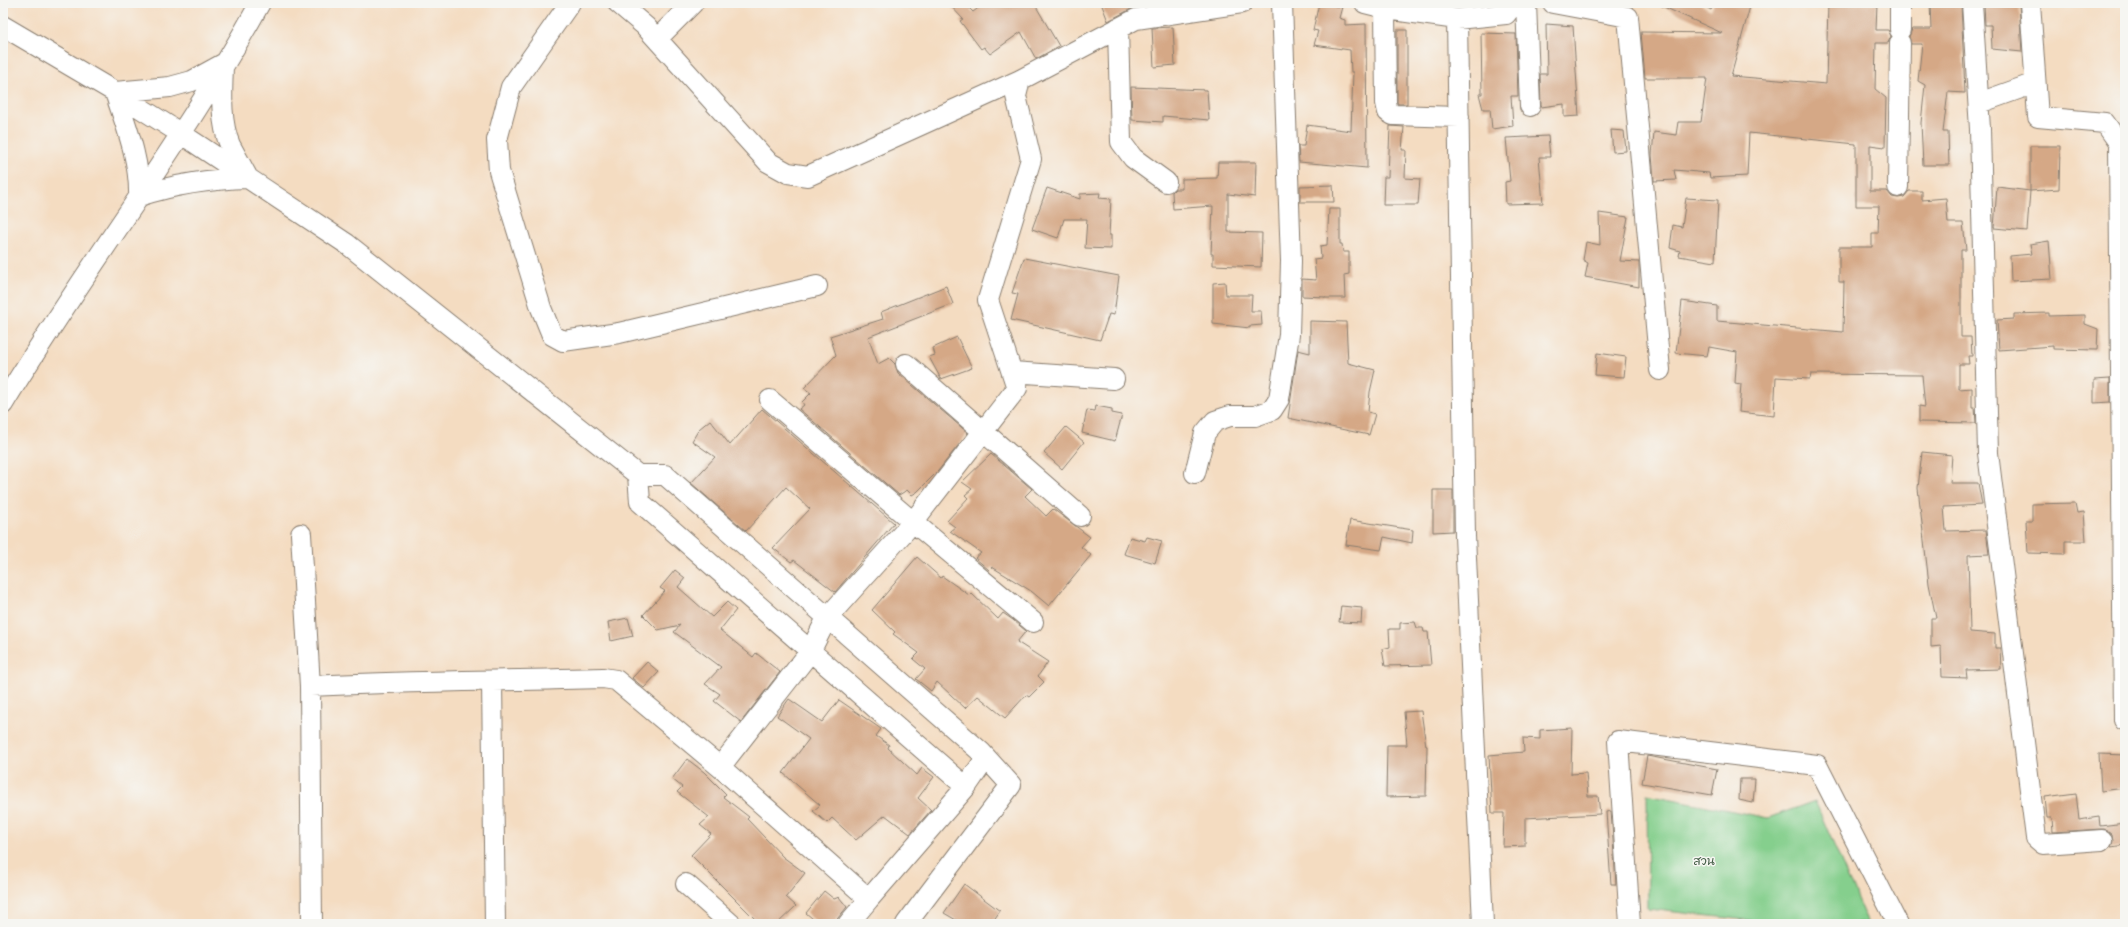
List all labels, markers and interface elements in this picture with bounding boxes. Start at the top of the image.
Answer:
park label: สวน [1693,853,1715,868]

